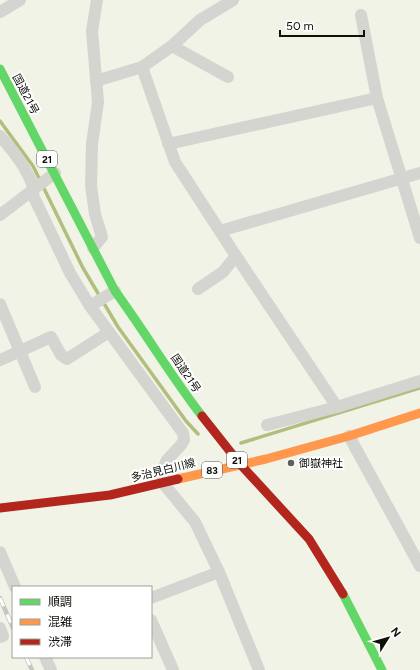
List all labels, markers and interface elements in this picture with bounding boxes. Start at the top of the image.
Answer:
scale bar [280,12,364,38]
text: 50 m [286,19,314,33]
street label: 国道21号 [10,72,42,117]
road number: 21 [37,151,57,167]
street label: 国道21号 [168,352,203,395]
road number: 21 [227,452,247,468]
street label: 多治見白川線 [130,456,197,485]
place label: 御嶽神社 [298,457,343,470]
marker: 御嶽神社 [286,458,296,468]
road number: 83 [202,462,222,478]
legend [12,586,152,658]
text: 順調 [48,595,72,609]
text: 混雑 [48,615,72,629]
north arrow [368,618,408,658]
text: N [388,625,403,640]
text: 渋滞 [48,635,72,649]

